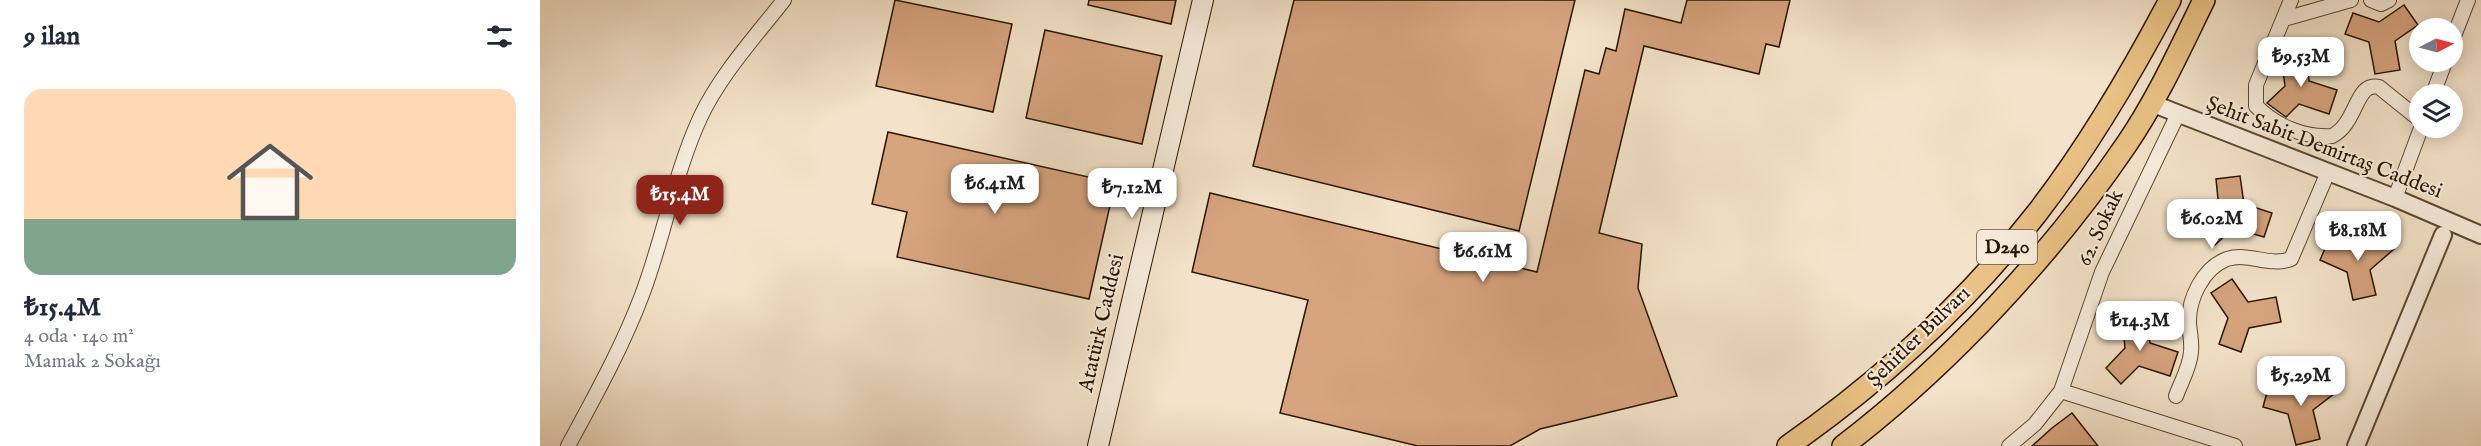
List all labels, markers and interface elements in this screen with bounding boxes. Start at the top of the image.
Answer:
north arrow [2409,18,2463,72]
map controls [2409,18,2463,138]
text: 9 ilan [24,20,80,53]
icon: filters [483,20,516,53]
pin: ₺9.53M [2252,37,2350,88]
text: ₺9.53M [2272,44,2330,69]
button: layers [2409,84,2463,138]
street label: Şehit Sabit Demirtaş Caddesi [2202,90,2446,206]
icon: home [216,128,324,236]
pin: ₺6.41M [946,164,1044,215]
pin: ₺7.12M [1083,168,1181,219]
text: ₺6.41M [965,171,1025,196]
pin: ₺15.4M [631,175,729,226]
text: ₺7.12M [1102,175,1162,200]
text: ₺15.4M [650,182,710,207]
street label: 62. Sokak [2072,185,2131,271]
pin: ₺6.02M [2163,199,2261,250]
text: ₺6.02M [2181,206,2243,231]
pin: ₺8.18M [2309,211,2407,262]
text: ₺8.18M [2329,218,2387,243]
road number: D240 [1977,230,2037,264]
pin: ₺6.61M [1434,232,1532,283]
text: ₺6.61M [1454,239,1512,264]
street label: Atatürk Caddesi [1073,251,1131,396]
street label: Şehitler Bulvarı [1861,281,1977,393]
text: ₺15.4M [24,291,101,324]
pin: ₺14.3M [2091,301,2189,352]
text: ₺14.3M [2110,308,2170,333]
text: 4 oda · 140 m² [24,324,134,349]
text: Mamak 2 Sokağı [24,349,161,374]
pin: ₺5.29M [2252,356,2350,407]
text: ₺5.29M [2271,363,2331,388]

